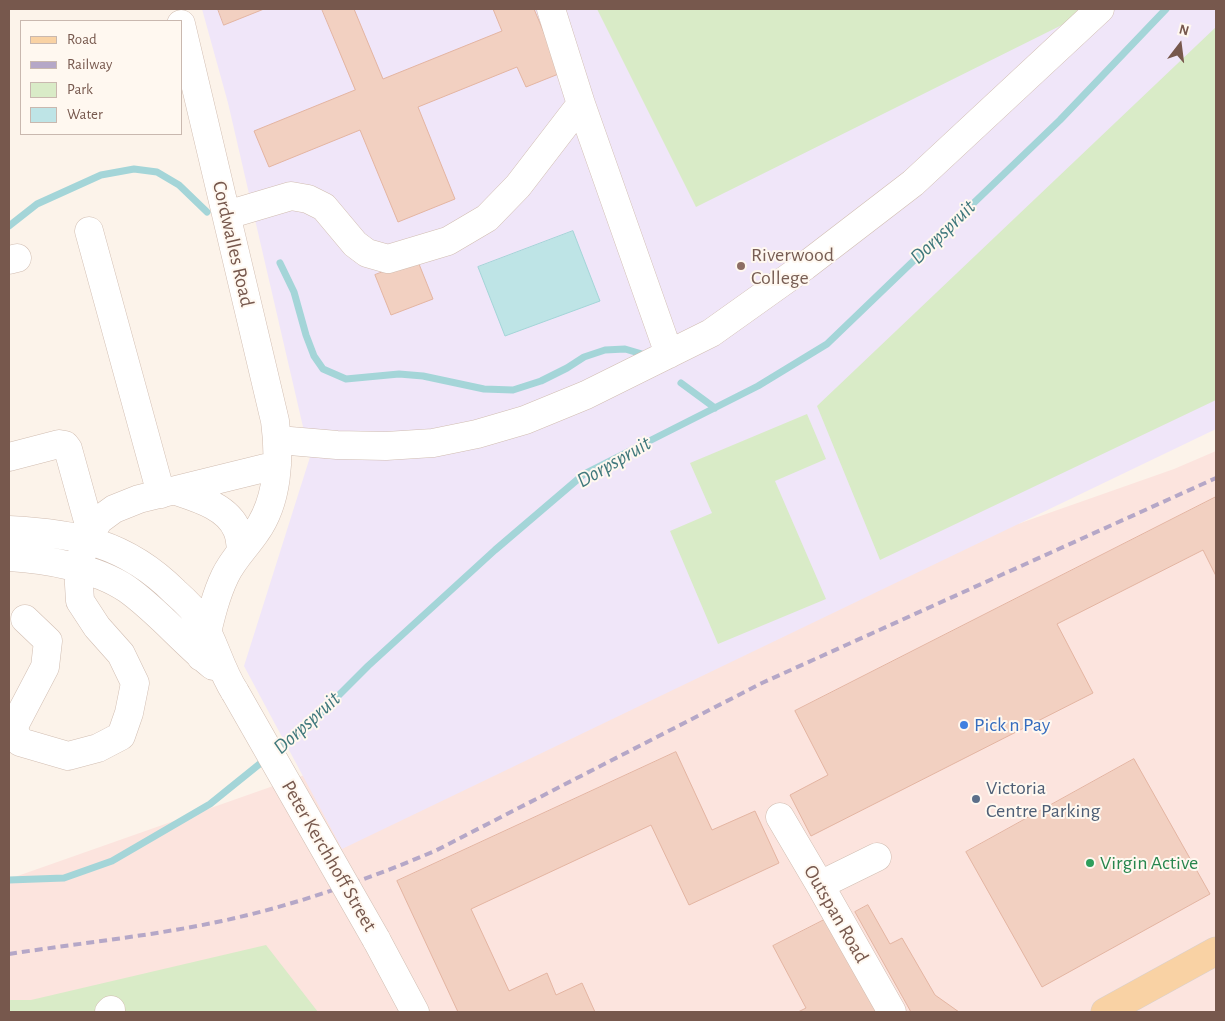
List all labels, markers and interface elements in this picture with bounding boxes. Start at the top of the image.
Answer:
legend [20,20,182,135]
north arrow [1155,20,1205,70]
text: N [1177,22,1190,39]
text: Road [67,32,97,47]
text: Railway [67,57,112,72]
text: Park [67,82,93,97]
text: Water [67,107,103,122]
street label: Cordwalles Road [207,179,259,309]
water label: Dorpspruit [905,195,981,269]
place label: Riverwood College [751,243,834,290]
marker: Riverwood College [735,260,747,272]
water label: Dorpspruit [572,431,656,493]
water label: Dorpspruit [268,686,346,760]
place label: Pick n Pay [974,713,1050,737]
marker: Pick n Pay [958,719,970,731]
street label: Peter Kerchhoff Street [276,776,382,936]
place label: Victoria Centre Parking [986,776,1100,823]
marker: Victoria Centre Parking [970,793,982,805]
place label: Virgin Active [1100,851,1198,875]
marker: Virgin Active [1084,857,1096,869]
street label: Outspan Road [798,861,874,967]

